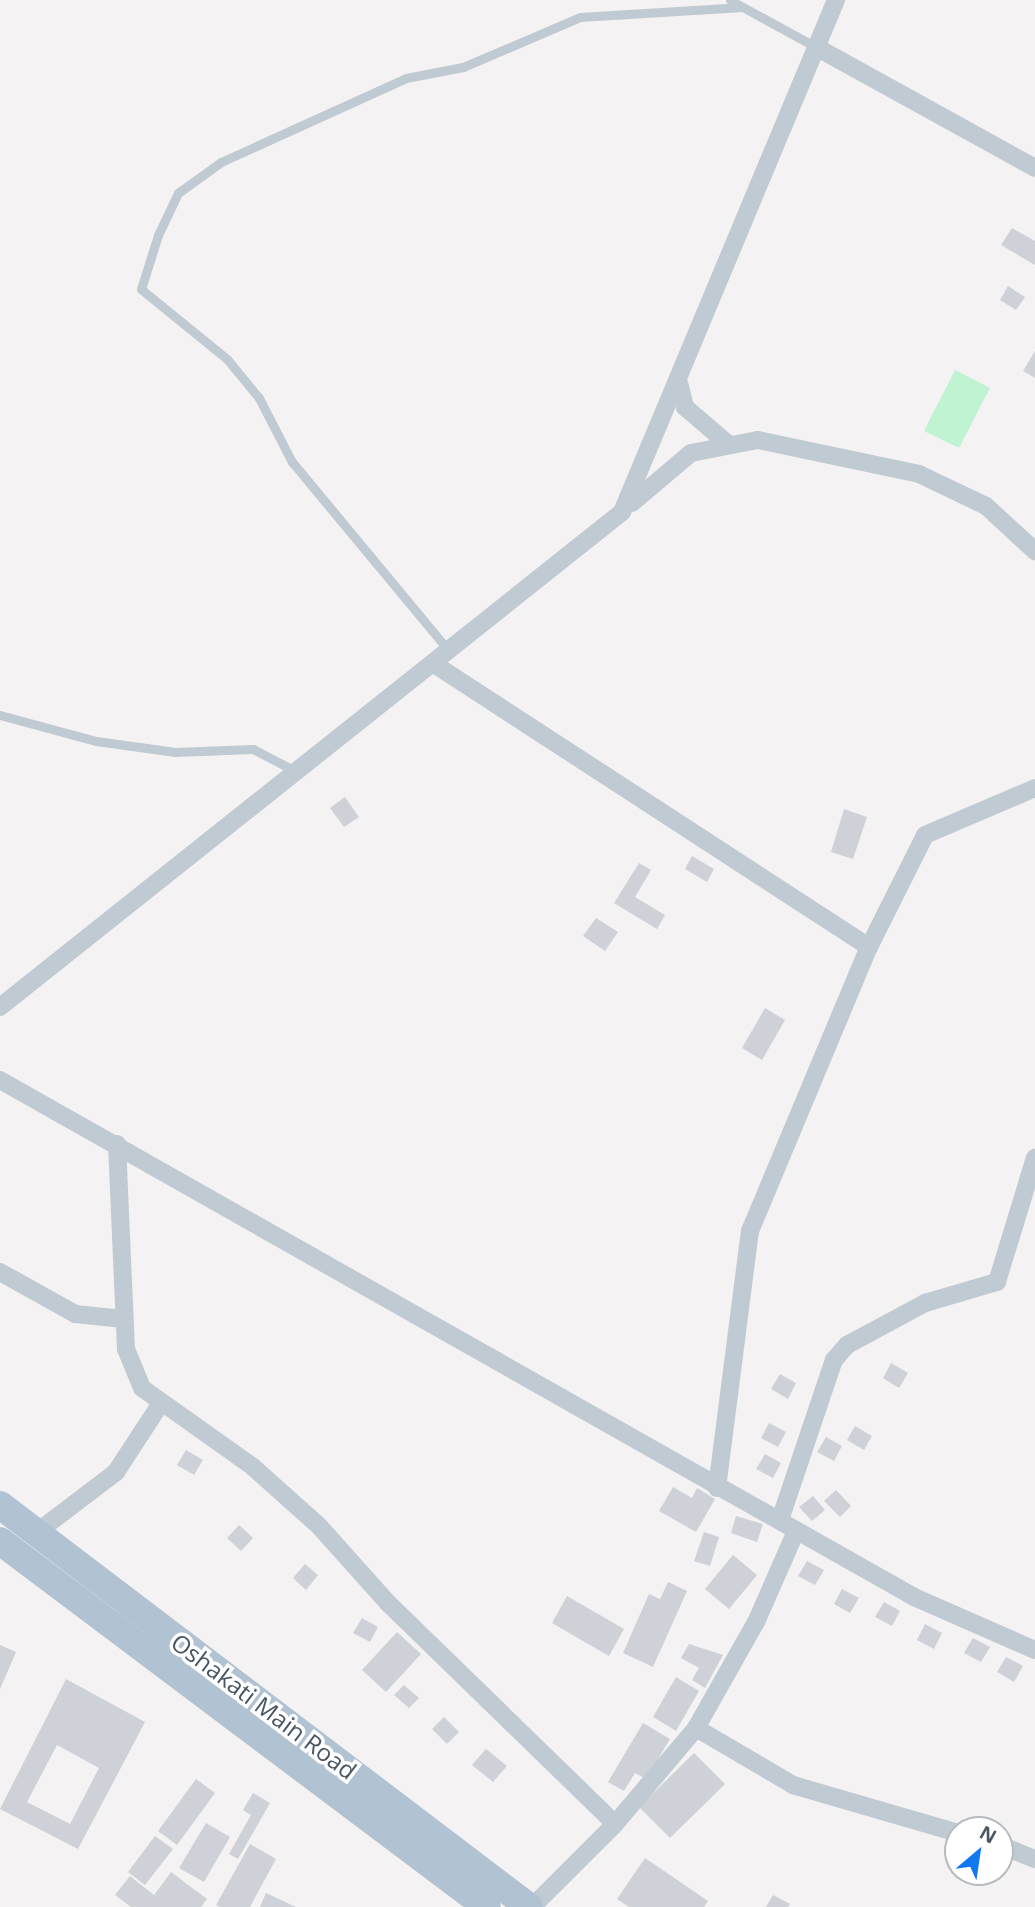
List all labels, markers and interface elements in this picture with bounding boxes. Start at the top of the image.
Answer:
street label: Oshakati Main Road [166,1627,362,1785]
north arrow [944,1816,1014,1886]
text: N [975,1819,1001,1849]

